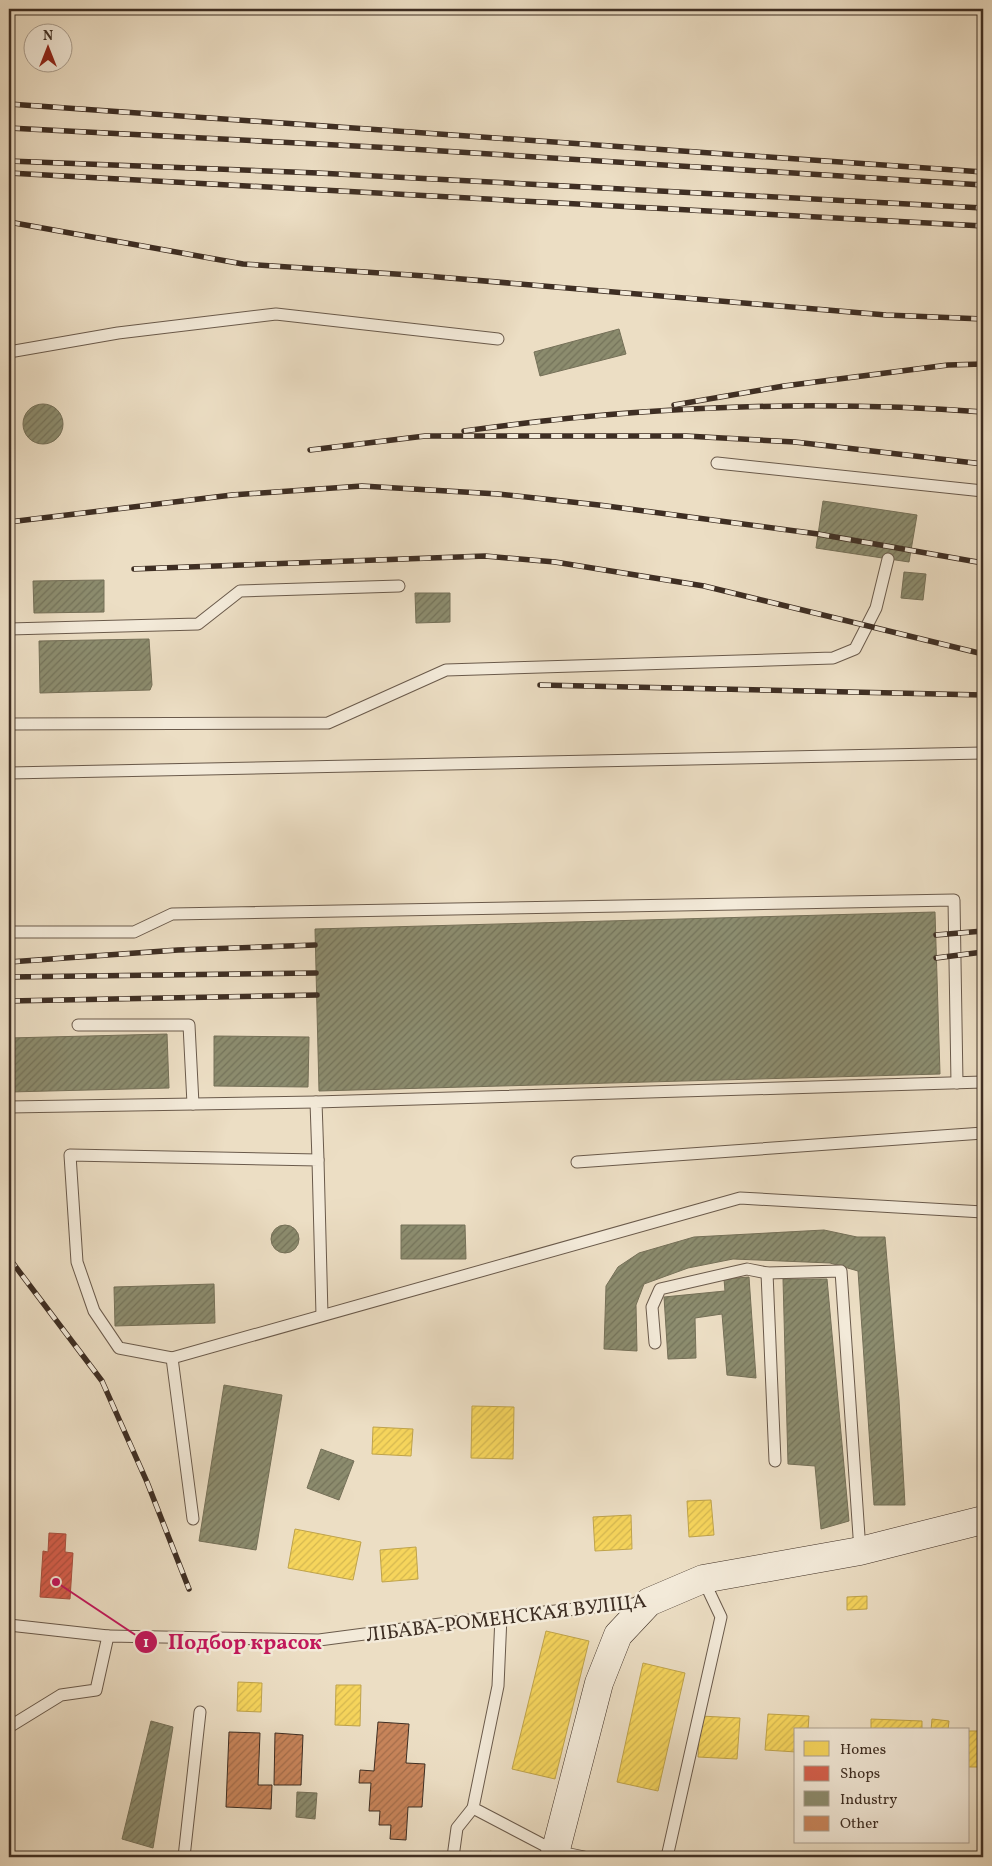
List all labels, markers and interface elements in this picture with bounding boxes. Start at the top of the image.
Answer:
north arrow [22,22,72,72]
text: N [43,27,53,46]
street label: ЛІБАВА-РОМЕНСКАЯ ВУЛІЦА [364,1588,648,1650]
callout: Подбор красок [133,1624,332,1660]
text: Подбор красок [168,1629,322,1658]
text: 1 [143,1633,149,1654]
legend [794,1728,970,1844]
text: Homes [840,1740,886,1761]
text: Shops [840,1764,880,1785]
text: Industry [840,1790,897,1811]
text: Other [840,1814,879,1835]

